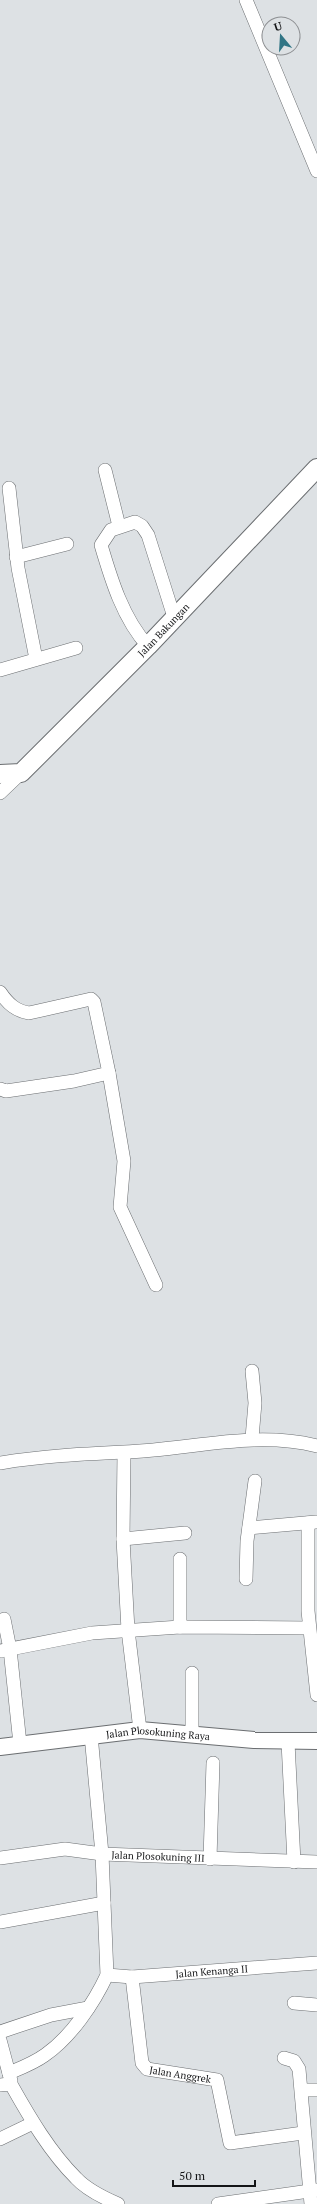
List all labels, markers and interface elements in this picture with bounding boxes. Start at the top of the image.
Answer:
north arrow [261,16,301,56]
text: U [272,19,284,34]
street label: Jalan Bakungan [135,600,192,659]
street label: Jalan Plosokuning Raya [105,1723,210,1743]
street label: Jalan Plosokuning III [111,1848,205,1864]
street label: Jalan Kenanga II [175,1962,249,1980]
street label: Jalan Anggrek [149,2063,213,2086]
scale bar [173,2162,255,2188]
text: 50 m [179,2168,206,2183]

